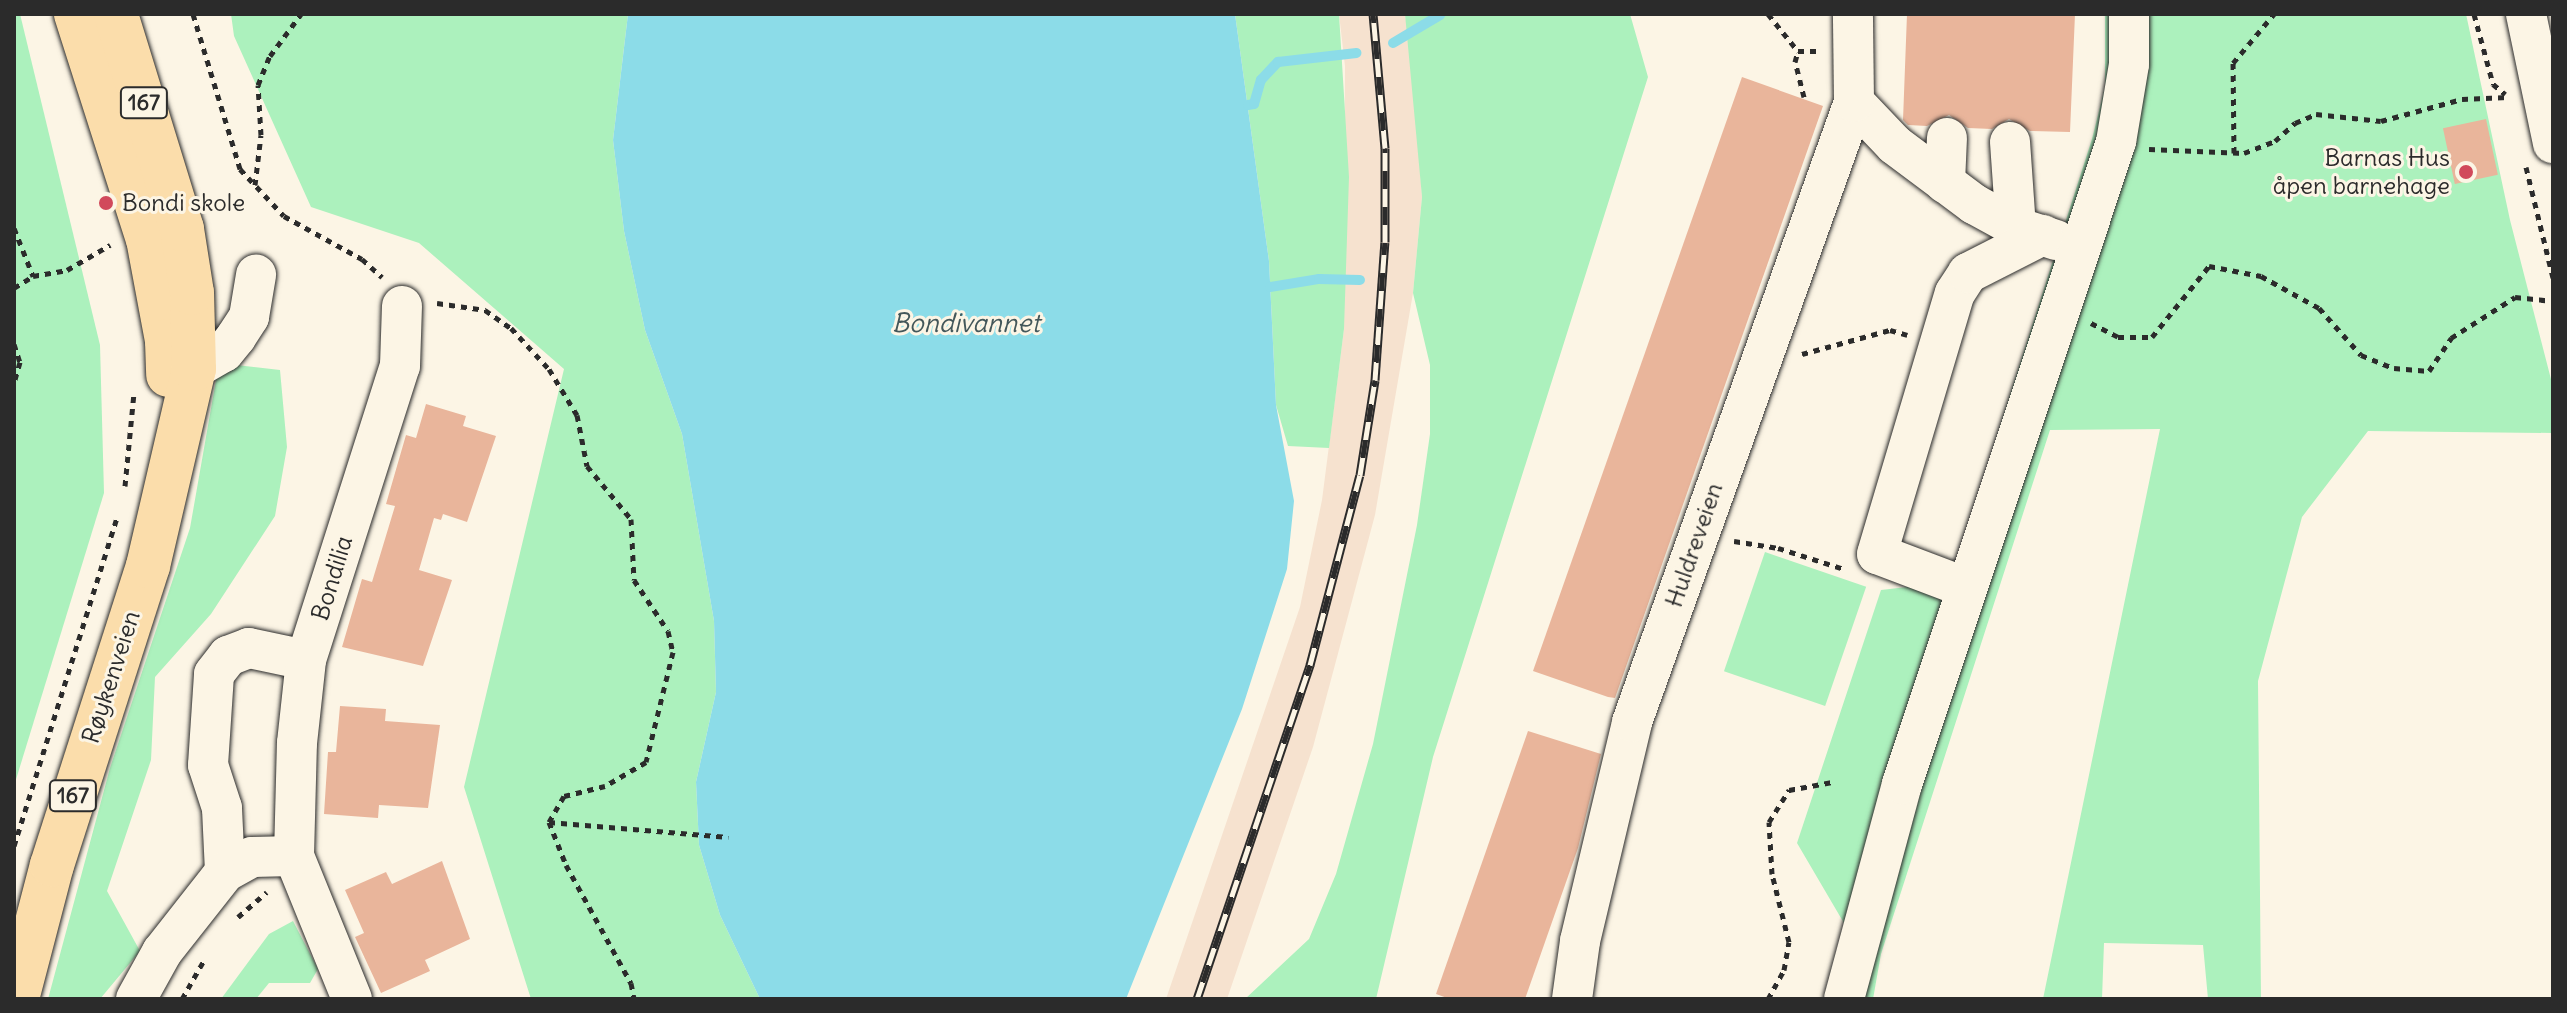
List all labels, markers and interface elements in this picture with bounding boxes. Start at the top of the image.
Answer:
road number: 167 [118,85,170,121]
place label: Barnas Hus åpen barnehage [2273,144,2450,200]
marker: Barnas Hus åpen barnehage [2457,163,2475,181]
place label: Bondi skole [122,189,245,217]
marker: Bondi skole [97,194,115,212]
water label: Bondivannet [892,307,1040,339]
street label: Huldreveien [1659,479,1729,611]
street label: Bondilia [306,532,358,624]
street label: Røykenveien [76,607,146,747]
road number: 167 [47,778,99,814]

